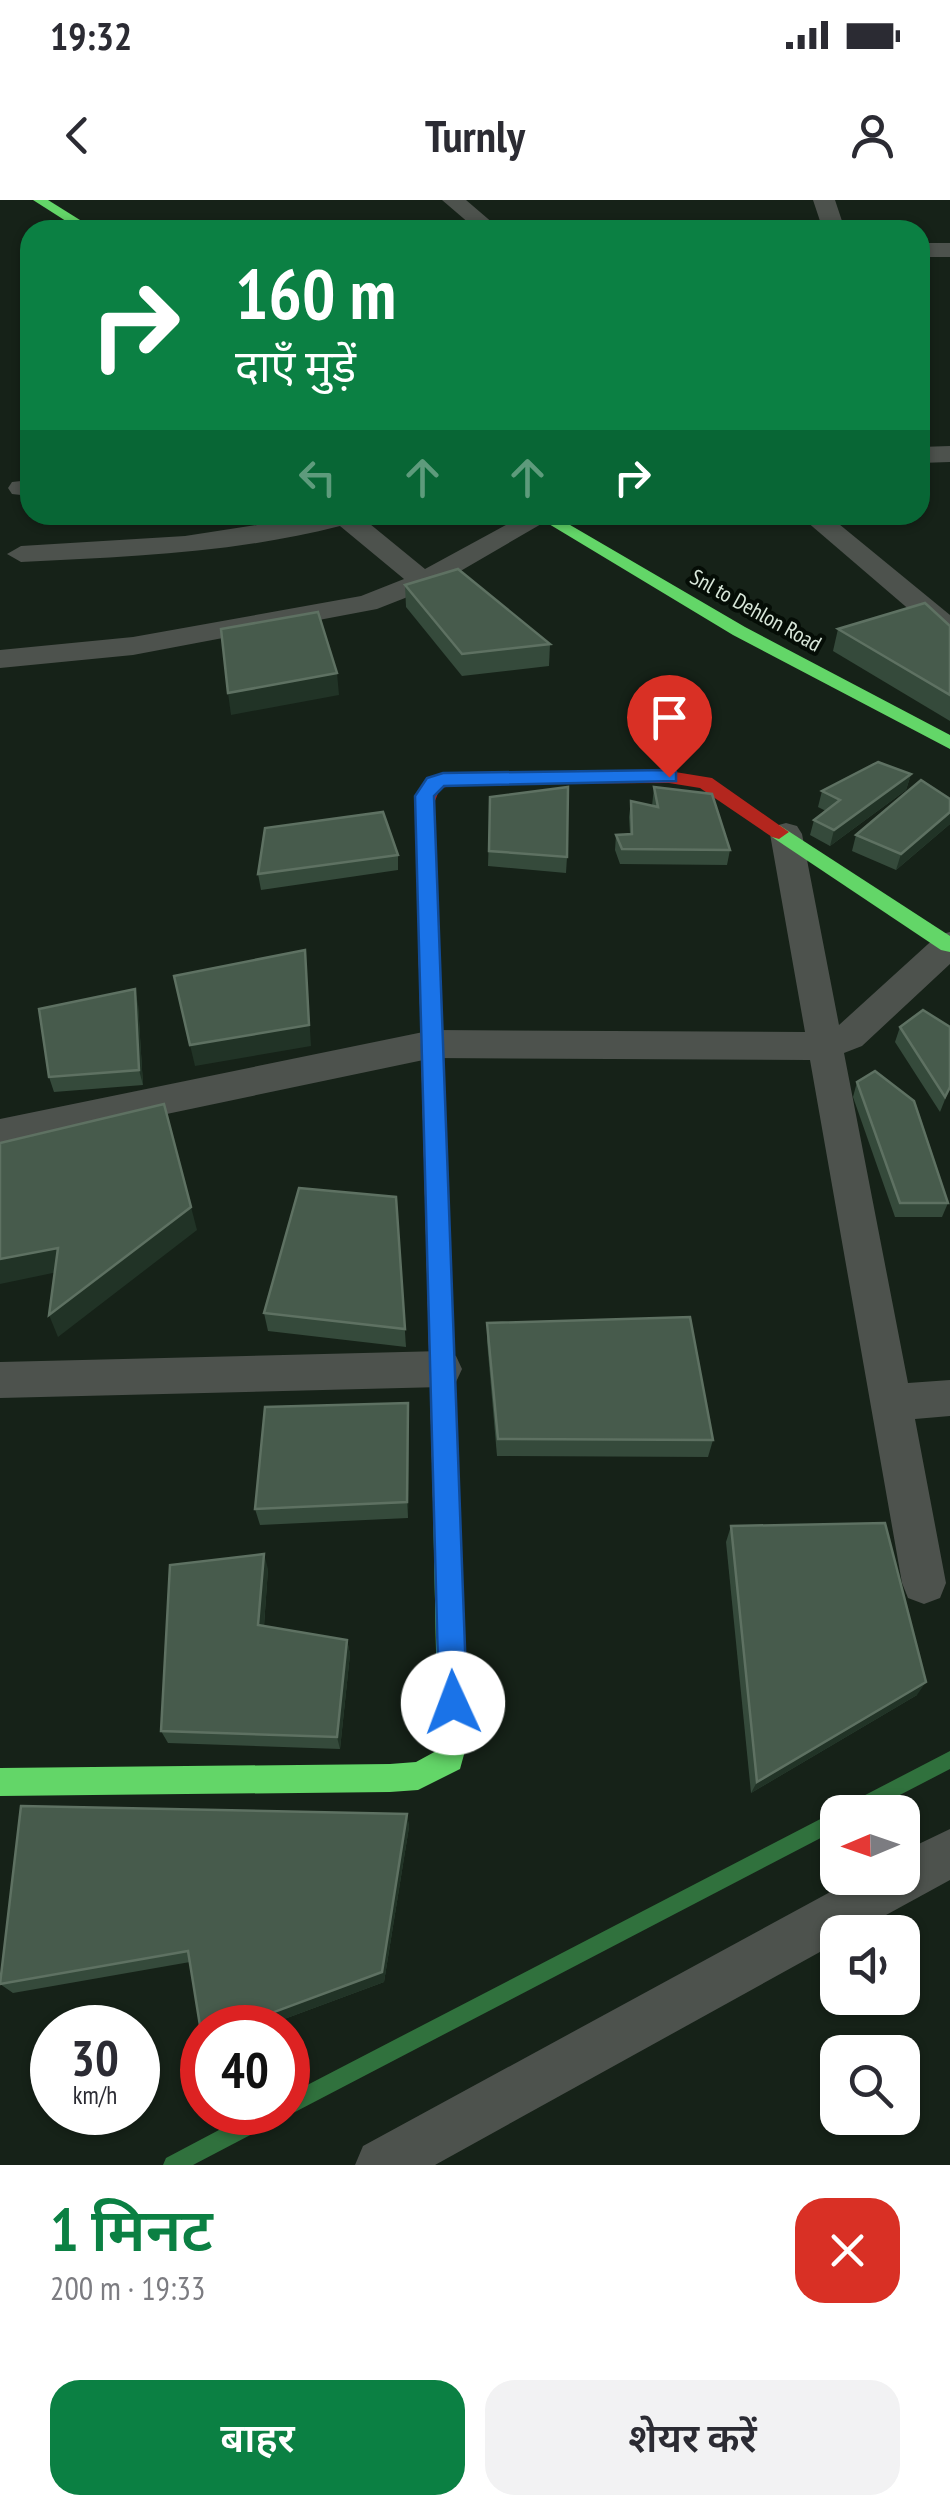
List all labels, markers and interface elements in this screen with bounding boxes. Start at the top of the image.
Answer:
text: 19:32 [50,11,132,60]
text: Turnly [425,106,525,164]
icon: back [50,108,105,163]
icon: person [845,108,900,163]
text: 160 m [235,248,396,338]
icon: right [70,260,200,390]
text: दाएँ मुड़ें [235,336,356,394]
icon: left [290,450,345,505]
icon: ahead [395,450,450,505]
icon: ahead [500,450,555,505]
icon: right [605,450,660,505]
street label: Snl to Dehlon Road [685,562,827,658]
pin [627,675,712,778]
icon: arrive [642,690,697,745]
position arrow [401,1651,505,1755]
north arrow [820,1795,920,1895]
map controls [820,1795,920,2135]
button: sound [820,1915,920,2015]
speed limit sign: 40 [180,2005,310,2135]
text: 30 [71,2025,119,2090]
button: search [820,2035,920,2135]
text: km/h [73,2079,117,2111]
text: 1 मिनट [50,2190,213,2268]
button: close [795,2198,900,2303]
text: 200 m · 19:33 [50,2267,205,2309]
button: बाहर [50,2380,465,2495]
button: शेयर करें [485,2380,900,2495]

